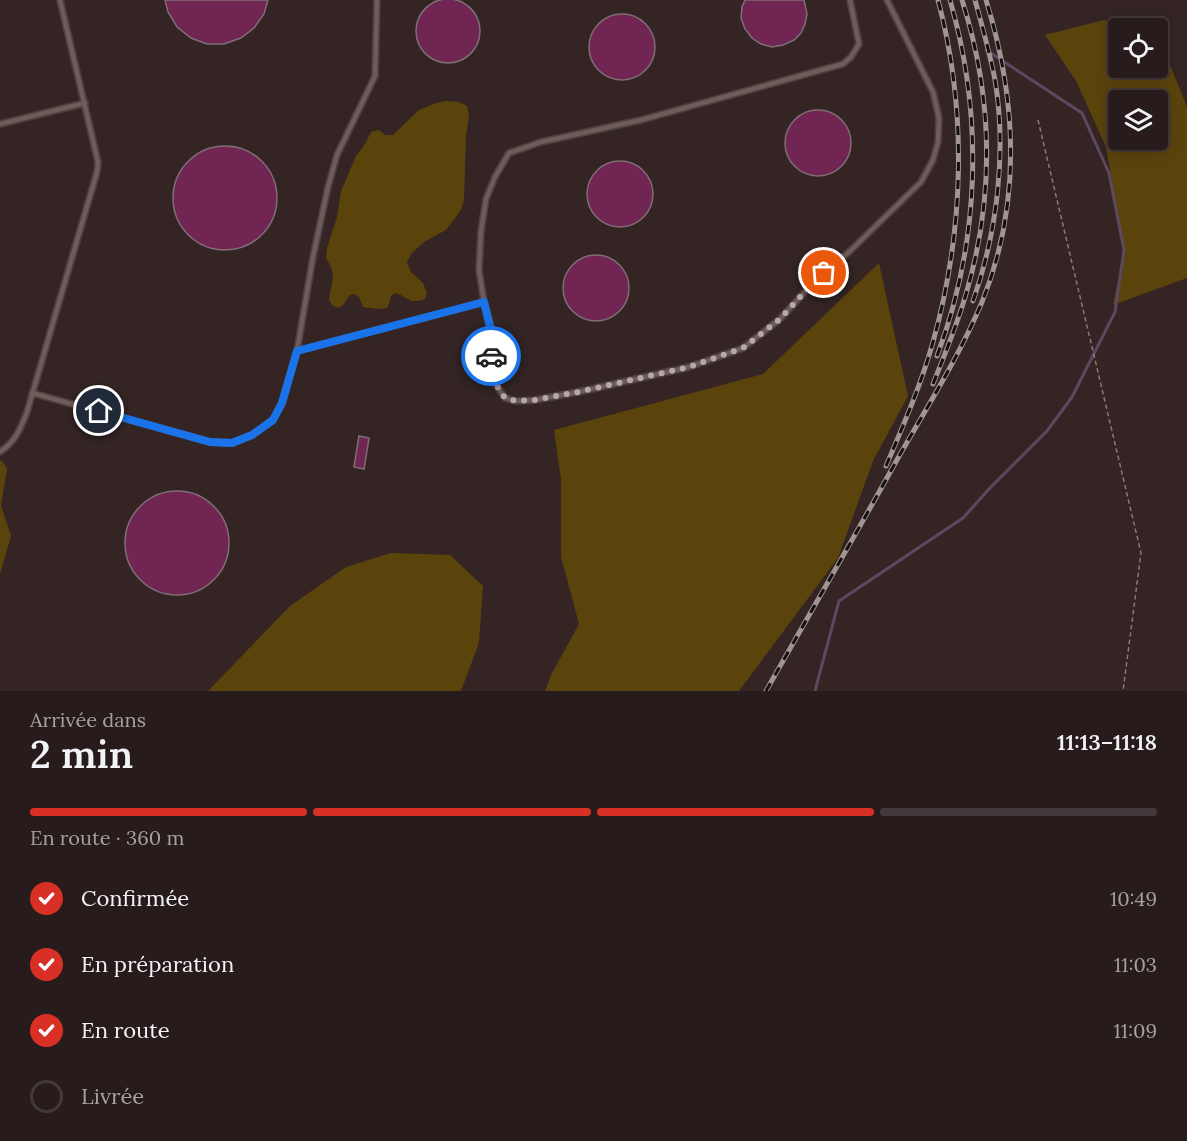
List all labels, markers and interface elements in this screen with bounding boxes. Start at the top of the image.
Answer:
map controls [1108,18,1168,150]
button: locate [1108,18,1168,78]
button: layers [1108,90,1168,150]
pin [798,247,849,298]
icon: bag [807,256,840,289]
courier [461,326,521,386]
icon: car [475,340,508,373]
pin [73,385,124,436]
icon: home [82,394,115,427]
text: Arrivée dans [30,707,146,732]
text: 11:13–11:18 [1057,728,1157,756]
text: 2 min [30,729,133,779]
text: En route · 360 m [30,825,184,850]
icon: check [30,882,63,915]
text: Confirmée [81,884,189,912]
text: 10:49 [1110,886,1157,911]
icon: check [30,948,63,981]
text: En préparation [81,950,234,978]
text: 11:03 [1114,952,1157,977]
icon: check [30,1014,63,1047]
text: En route [81,1016,170,1044]
text: 11:09 [1113,1018,1157,1043]
text: Livrée [81,1082,144,1110]

